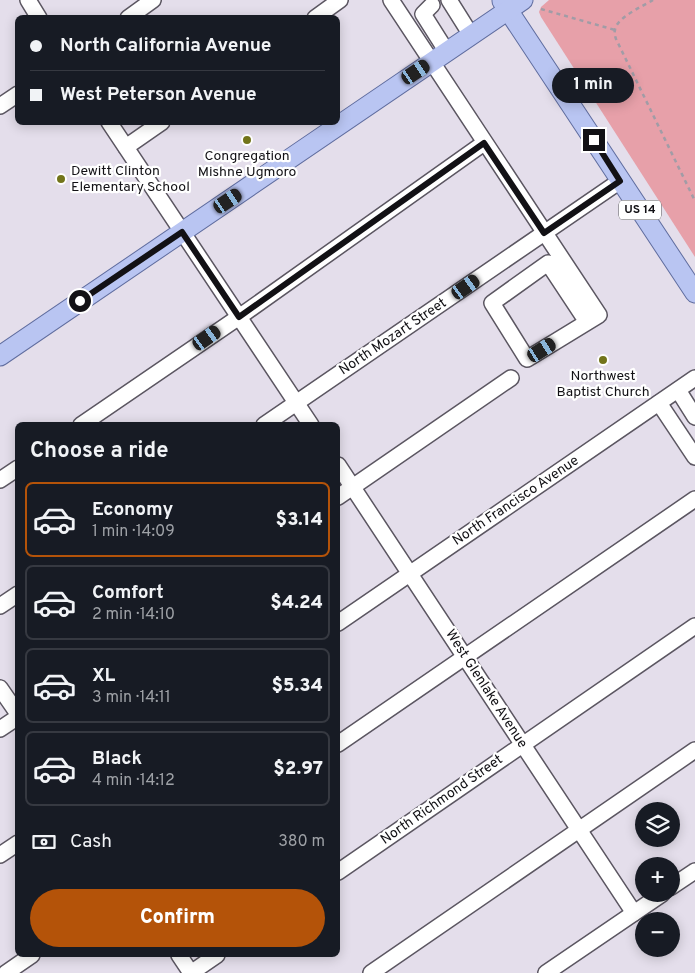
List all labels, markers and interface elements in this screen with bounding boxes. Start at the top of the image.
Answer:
text: North California Avenue [60,34,271,58]
car [399,57,432,87]
callout: 1 min [553,68,635,102]
text: 1 min [573,75,613,95]
text: West Peterson Avenue [60,83,257,107]
route end [583,129,605,151]
marker: Congregation Mishne Ugmoro [241,134,253,146]
place label: Congregation Mishne Ugmoro [198,148,297,181]
place label: Dewitt Clinton Elementary School [71,163,190,196]
marker: Dewitt Clinton Elementary School [55,173,67,185]
car [211,186,244,216]
road number: US 14 [619,200,661,220]
car [449,272,482,302]
route start [69,290,91,312]
street label: North Mozart Street [336,295,450,379]
car [190,323,223,353]
car [525,336,558,364]
marker: Northwest Baptist Church [597,354,609,366]
place label: Northwest Baptist Church [556,368,650,401]
text: Choose a ride [30,438,168,465]
street label: North Francisco Avenue [450,452,582,550]
icon: car [32,497,77,542]
text: Economy [92,498,173,522]
text: $3.14 [276,508,323,532]
text: 1 min · 14:09 [92,522,175,542]
icon: car [32,580,77,625]
text: Comfort [92,581,164,605]
text: $4.24 [270,591,323,615]
text: 2 min · 14:10 [92,605,175,625]
street label: West Glenlake Avenue [441,627,531,751]
icon: car [32,663,77,708]
text: XL [92,664,115,688]
text: $5.34 [271,674,323,698]
text: 3 min · 14:11 [92,688,171,708]
icon: car [32,746,77,791]
text: Black [92,747,142,771]
street label: North Richmond Street [378,751,506,849]
text: $2.97 [273,757,323,781]
text: 4 min · 14:12 [92,771,175,791]
map controls [635,802,680,957]
button: layers [635,802,680,847]
icon: cash [30,828,58,856]
text: Cash [70,830,112,854]
text: 380 m [278,832,325,852]
button: + [635,857,680,902]
button: Confirm [30,889,325,947]
button: − [635,912,680,957]

